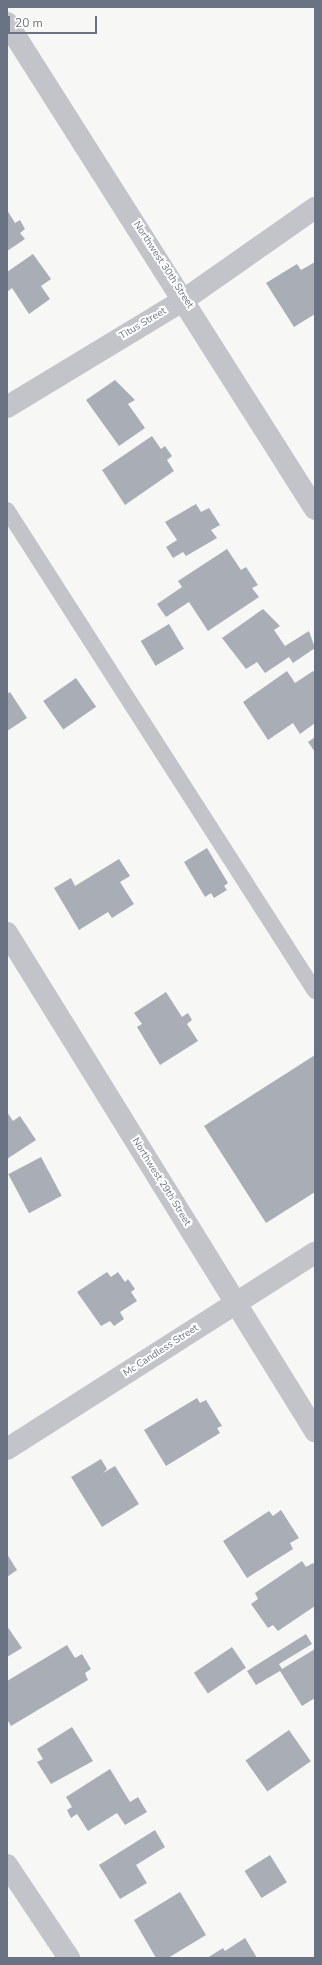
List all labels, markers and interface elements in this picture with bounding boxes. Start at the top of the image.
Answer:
scale bar [10,8,99,34]
text: 20 m [15,15,43,31]
street label: Northwest 30th Street [130,219,196,311]
street label: Titus Street [118,305,168,343]
street label: Northwest 29th Street [129,1136,193,1228]
street label: Mc Candless Street [121,1322,201,1380]

